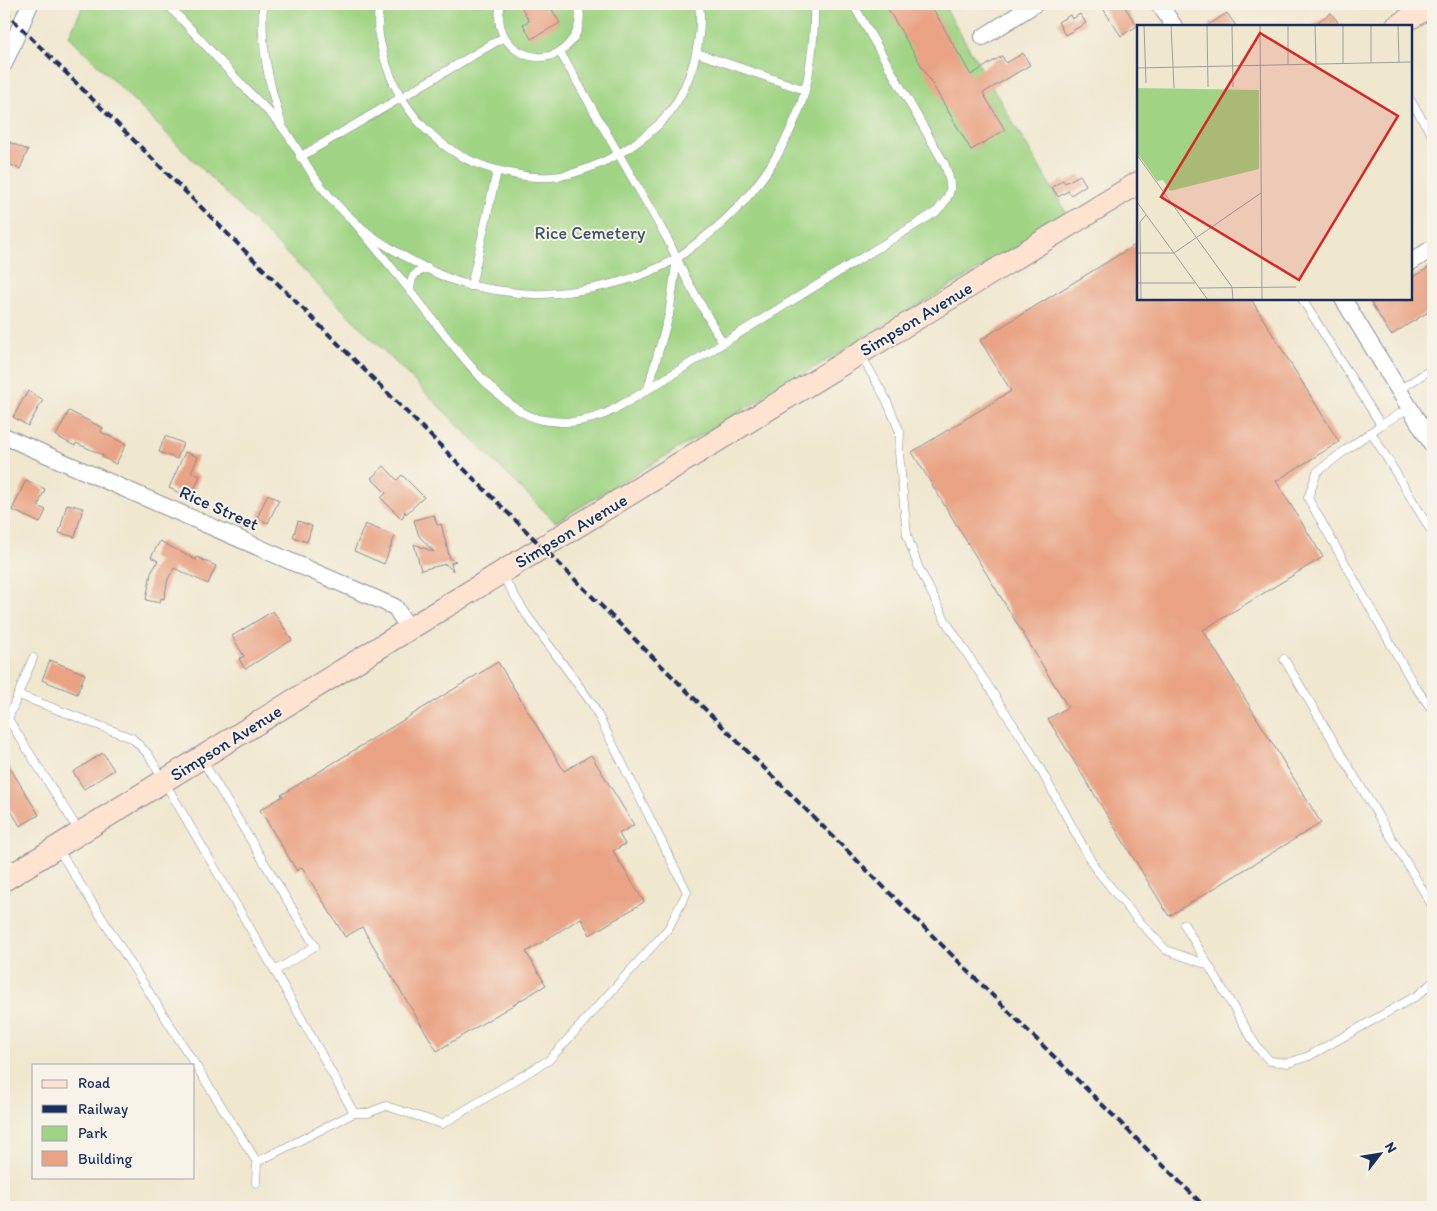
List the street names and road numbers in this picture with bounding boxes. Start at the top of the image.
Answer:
street label: Simpson Avenue [856,277,976,361]
street label: Rice Street [176,481,262,535]
street label: Simpson Avenue [511,489,631,573]
street label: Simpson Avenue [166,700,286,786]

